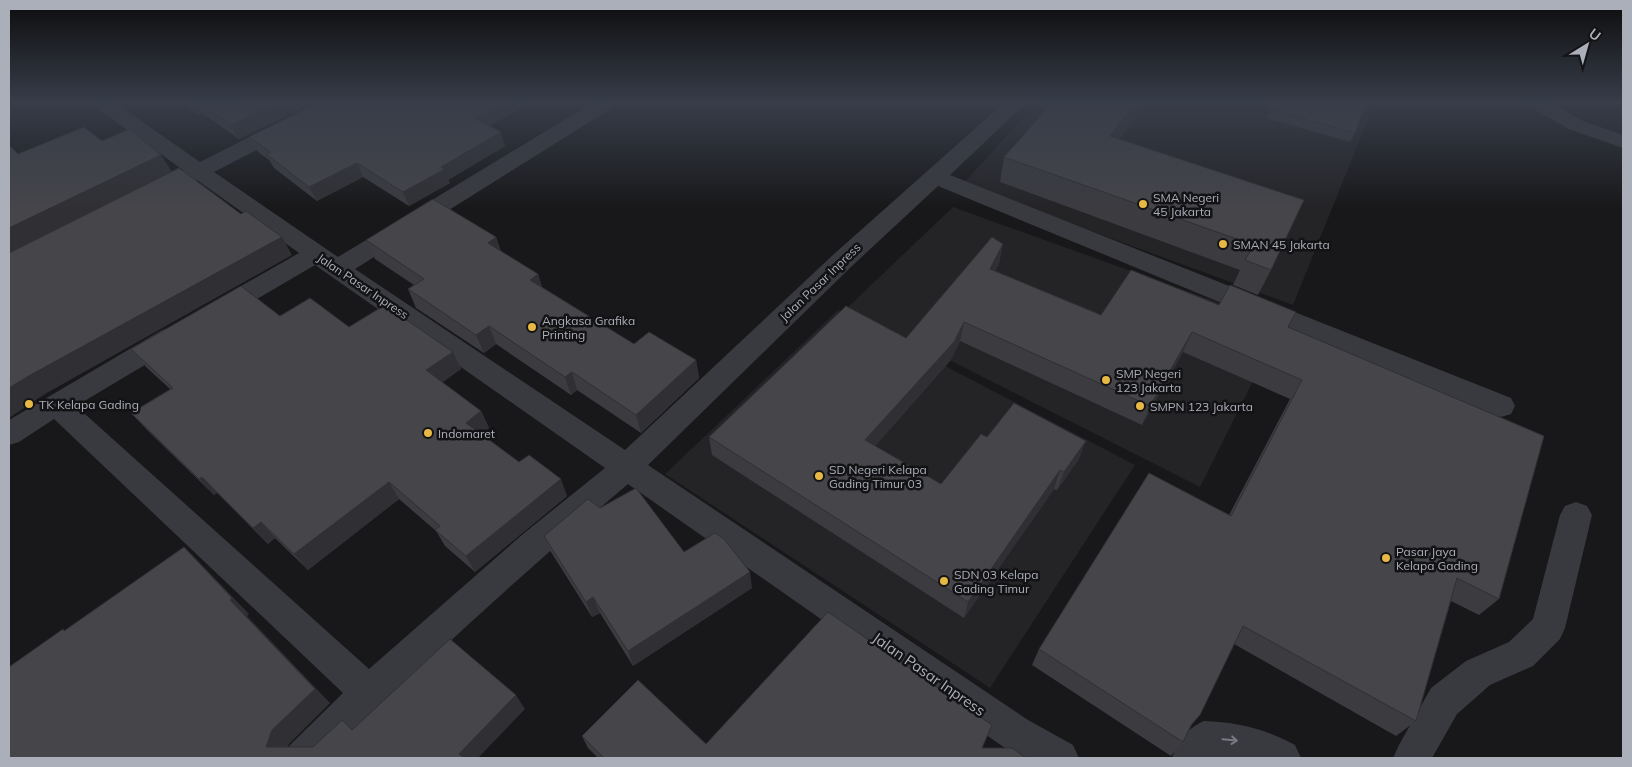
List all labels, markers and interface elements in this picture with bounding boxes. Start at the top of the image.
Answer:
north arrow [1562,20,1612,70]
text: U [1585,24,1604,45]
place label: SMA Negeri 45 Jakarta [1153,190,1219,219]
marker: SMA Negeri 45 Jakarta [1137,198,1149,210]
place label: SMAN 45 Jakarta [1233,237,1330,252]
marker: SMAN 45 Jakarta [1217,238,1229,250]
street label: Jalan Pasar Inpress [776,239,864,324]
street label: Jalan Pasar Inpress [315,250,411,322]
place label: Angkasa Grafika Printing [542,313,635,342]
marker: Angkasa Grafika Printing [526,321,538,333]
place label: SMP Negeri 123 Jakarta [1116,366,1181,395]
marker: SMP Negeri 123 Jakarta [1100,374,1112,386]
place label: TK Kelapa Gading [39,397,139,412]
marker: TK Kelapa Gading [23,398,35,410]
place label: SMPN 123 Jakarta [1150,399,1253,414]
marker: SMPN 123 Jakarta [1134,400,1146,412]
place label: Indomaret [438,426,495,441]
marker: Indomaret [422,427,434,439]
place label: SD Negeri Kelapa Gading Timur 03 [829,462,927,491]
marker: SD Negeri Kelapa Gading Timur 03 [813,470,825,482]
place label: Pasar Jaya Kelapa Gading [1396,544,1478,573]
marker: Pasar Jaya Kelapa Gading [1380,552,1392,564]
place label: SDN 03 Kelapa Gading Timur [954,567,1039,596]
marker: SDN 03 Kelapa Gading Timur [938,575,950,587]
street label: Jalan Pasar Inpress [869,628,989,720]
one-way arrow [1221,736,1237,745]

